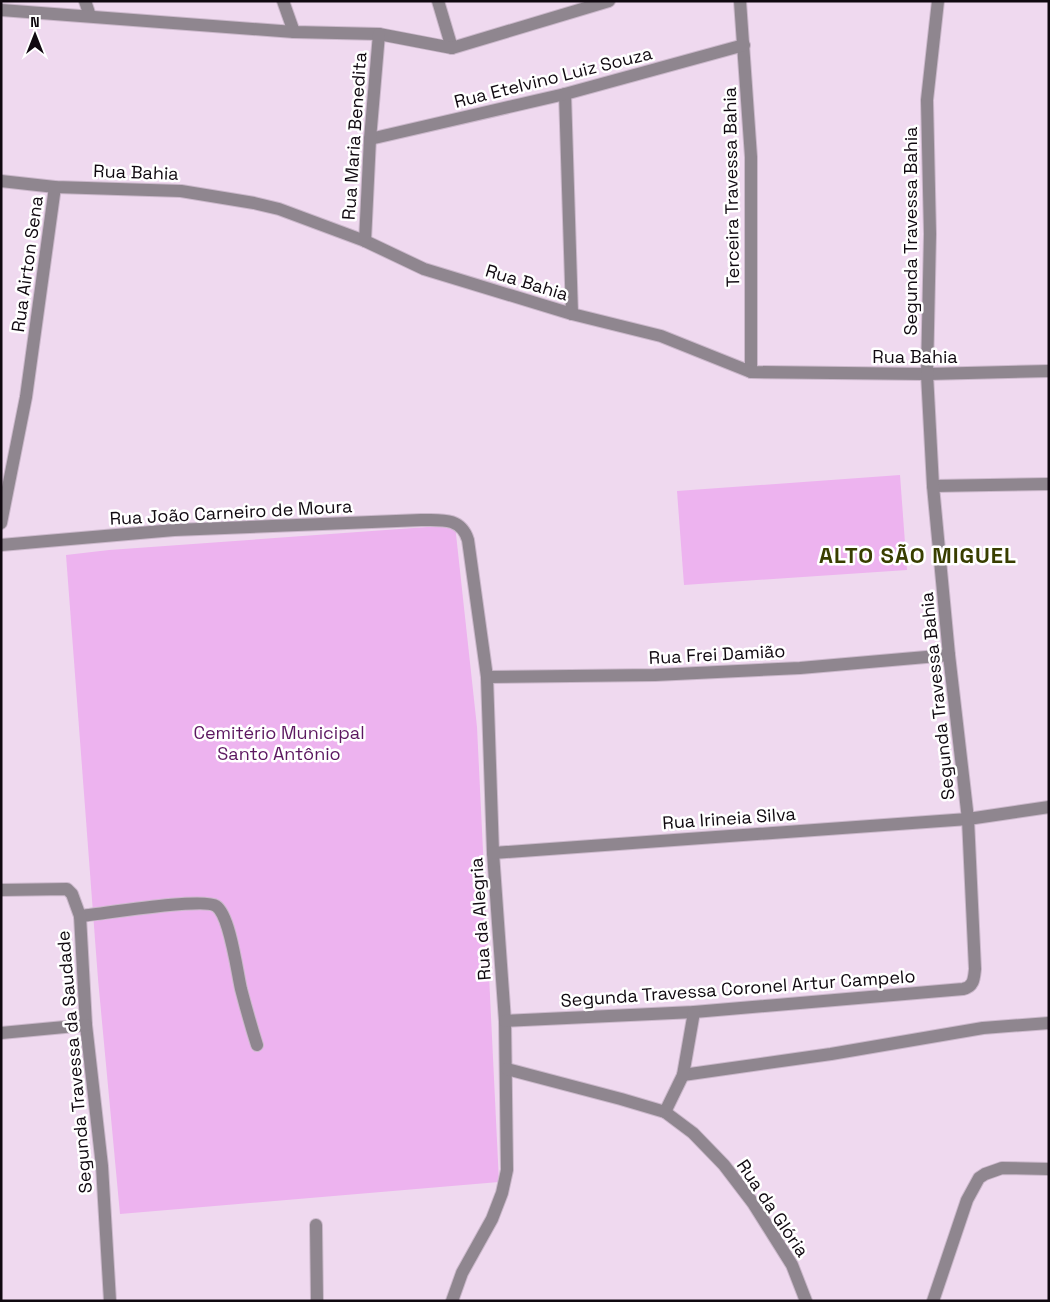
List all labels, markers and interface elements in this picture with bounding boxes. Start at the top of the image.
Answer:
north arrow [10,10,60,60]
text: N [30,13,40,31]
street label: Rua Etelvino Luiz Souza [452,41,654,113]
street label: Rua Maria Benedita [337,51,371,221]
street label: Terceira Travessa Bahia [718,87,744,287]
street label: Segunda Travessa Bahia [899,127,922,335]
street label: Rua Bahia [93,159,179,185]
street label: Rua Airton Sena [6,194,48,334]
street label: Rua Bahia [483,259,571,305]
street label: Rua Bahia [872,345,958,368]
street label: Rua João Carneiro de Moura [109,494,353,530]
district label: ALTO SÃO MIGUEL [819,541,1017,569]
street label: Segunda Travessa Bahia [915,591,959,801]
street label: Rua Frei Damião [648,639,786,669]
park label: Cemitério Municipal Santo Antônio [193,721,365,765]
street label: Rua Irineia Silva [662,802,796,834]
street label: Rua da Alegria [464,857,496,981]
street label: Segunda Travessa da Saudade [51,930,97,1194]
street label: Segunda Travessa Coronel Artur Campelo [560,964,916,1012]
street label: Rua da Glória [732,1155,814,1261]

